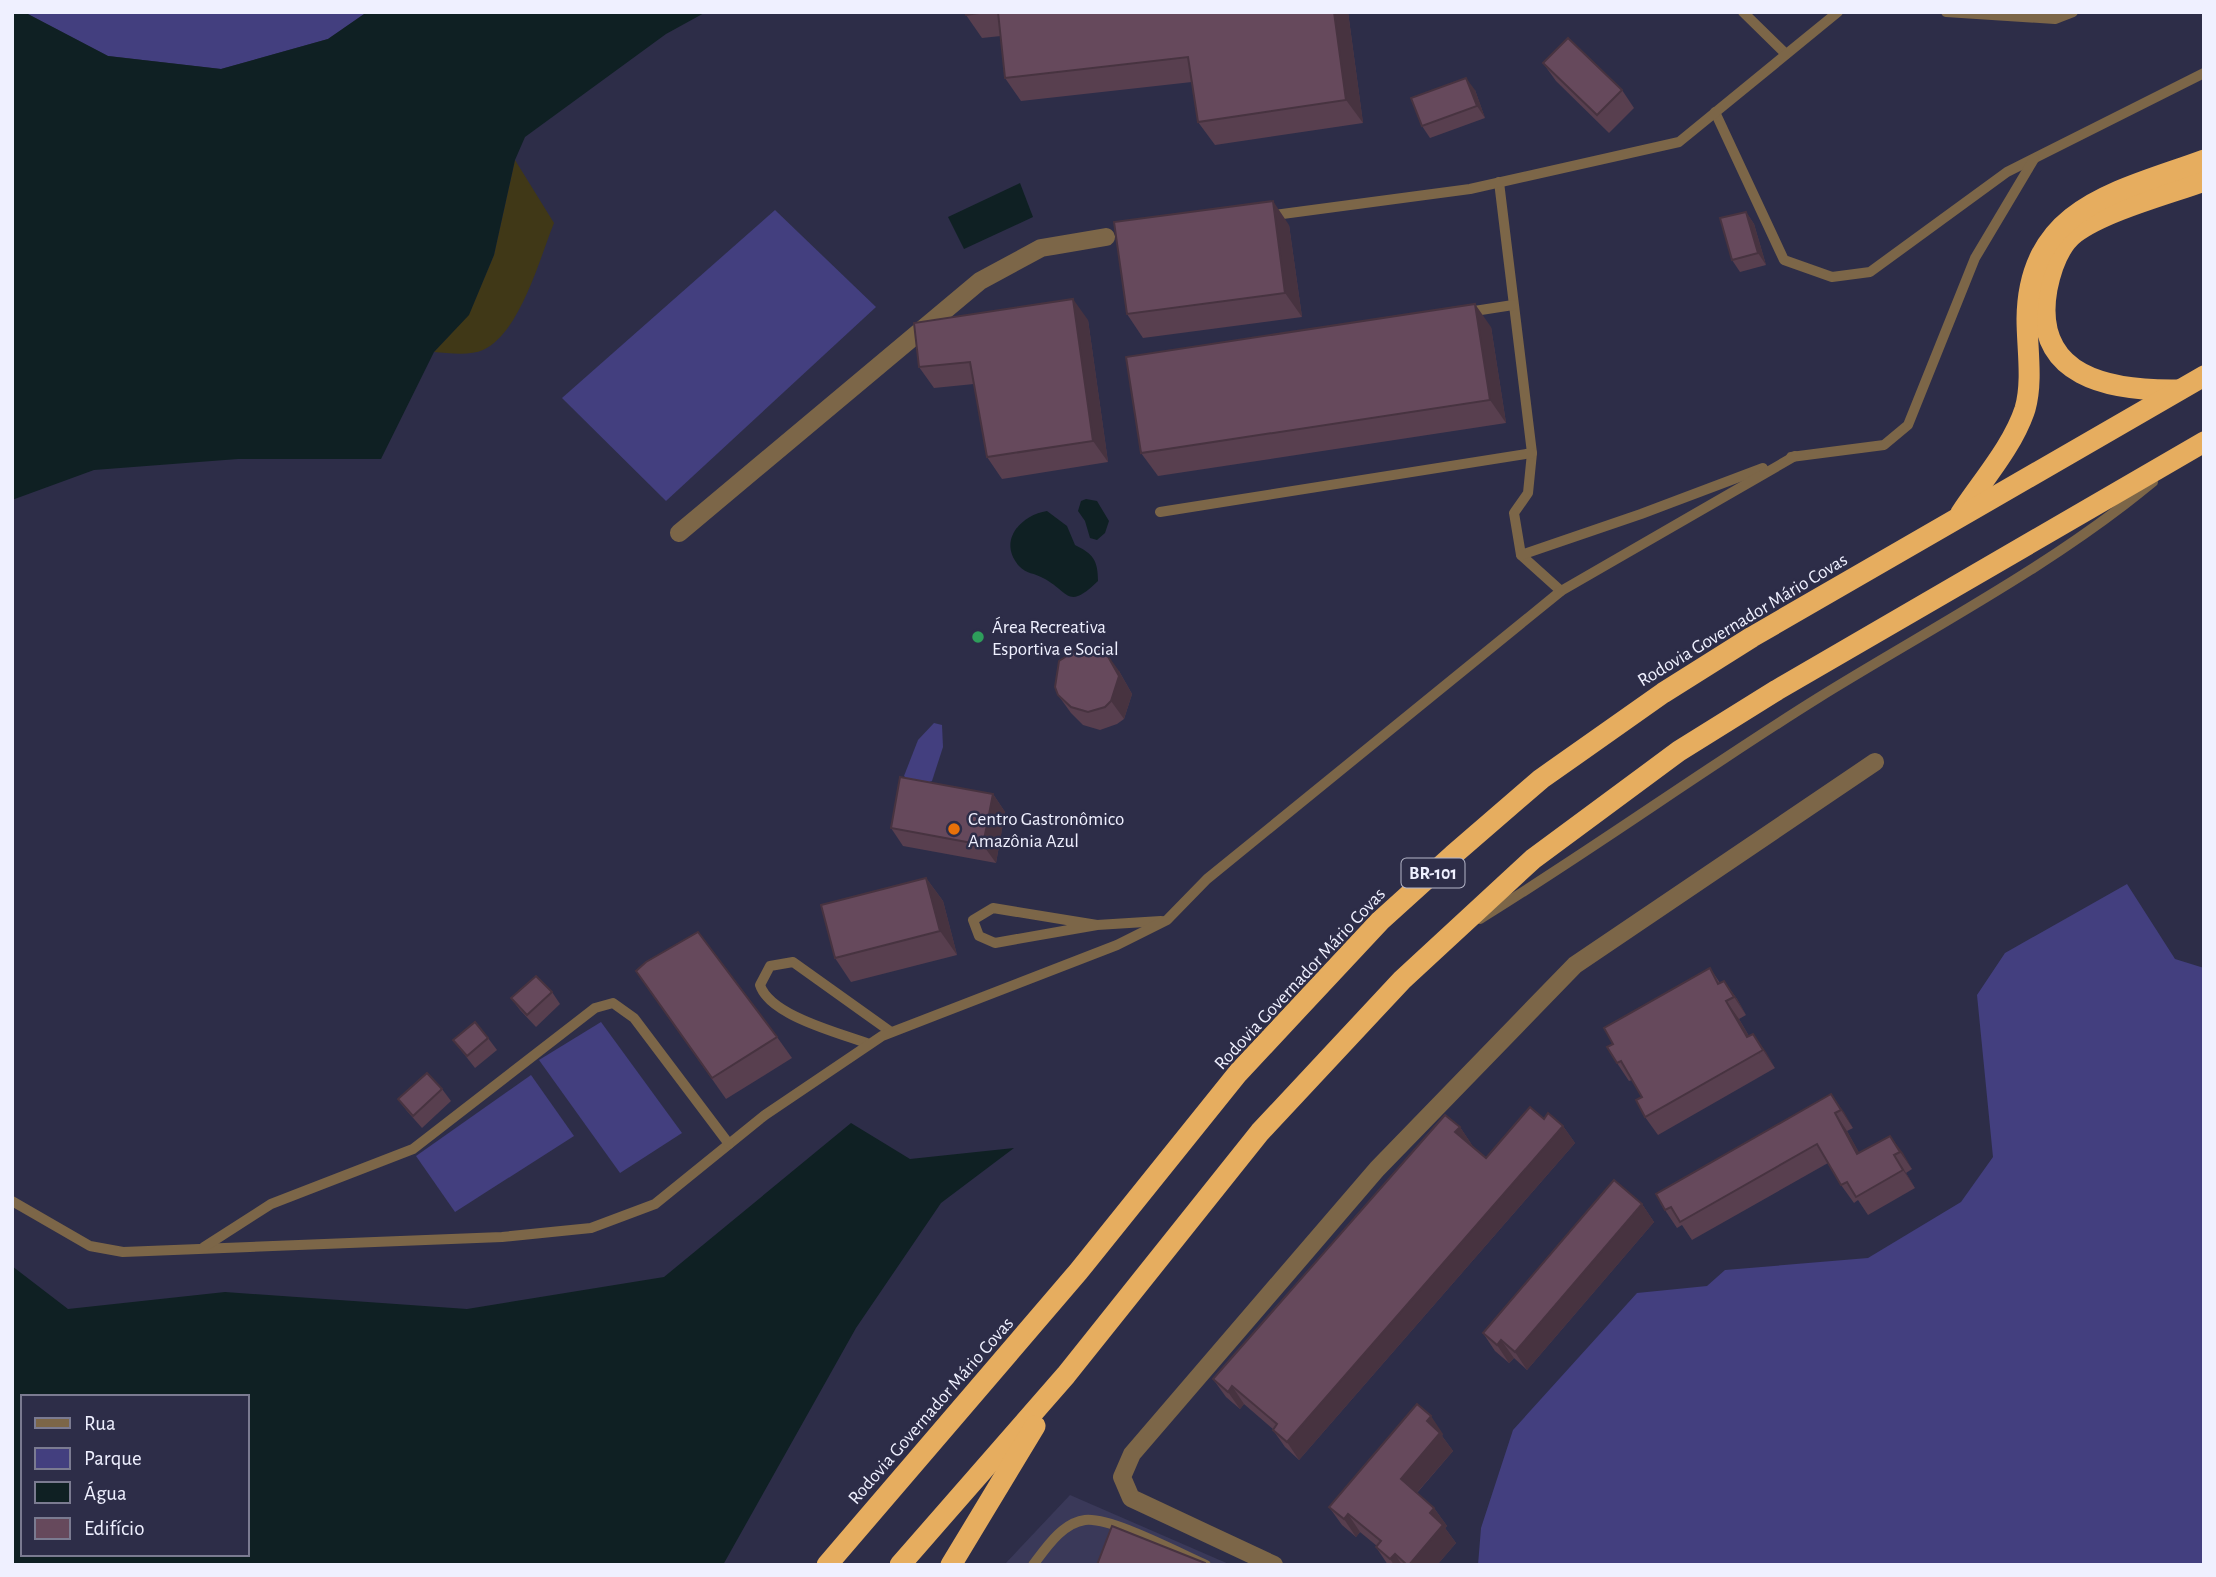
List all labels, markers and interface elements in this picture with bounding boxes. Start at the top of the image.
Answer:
street label: Rodovia Governador Mário Covas [1635,550,1851,690]
place label: Área Recreativa Esportiva e Social [992,616,1119,659]
marker: Área Recreativa Esportiva e Social [970,629,986,645]
place label: Centro Gastronômico Amazônia Azul [968,810,1124,851]
marker: Centro Gastronômico Amazônia Azul [946,821,962,837]
road number: BR-101 [1402,858,1464,888]
street label: Rodovia Governador Mário Covas [1211,884,1389,1074]
street label: Rodovia Governador Mário Covas [845,1314,1017,1508]
legend [21,1395,248,1556]
text: Rua [84,1413,116,1434]
text: Parque [84,1448,142,1469]
text: Água [84,1481,127,1504]
text: Edifício [84,1518,144,1539]

